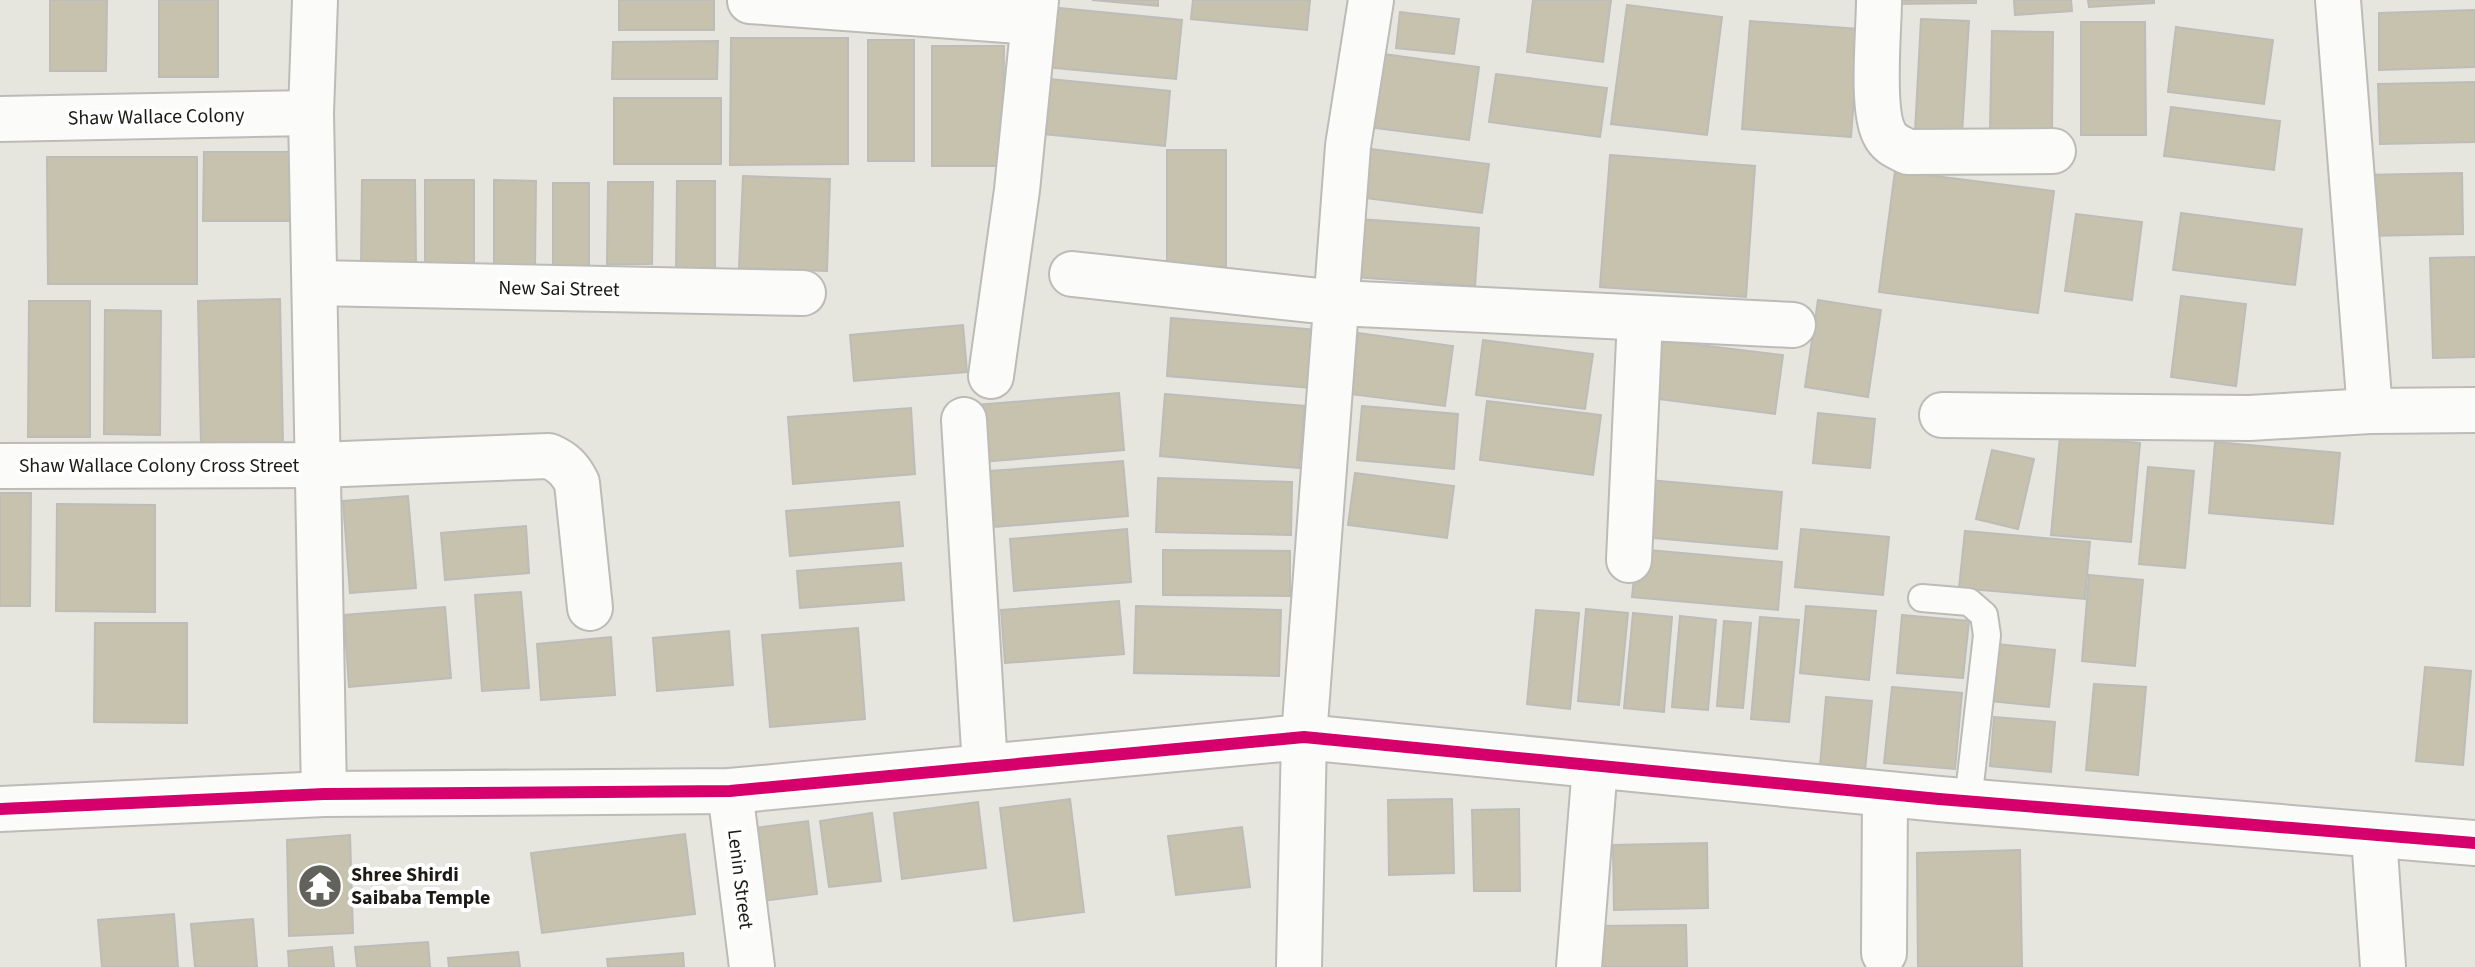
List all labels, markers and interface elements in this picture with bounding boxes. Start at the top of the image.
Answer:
street label: Shaw Wallace Colony [67,101,245,133]
street label: New Sai Street [498,274,620,304]
street label: Shaw Wallace Colony Cross Street [19,452,300,480]
street label: Lenin Street [720,828,760,931]
place label: Shree Shirdi Saibaba Temple [351,861,490,912]
temple icon: Shree Shirdi Saibaba Temple [296,862,344,910]

